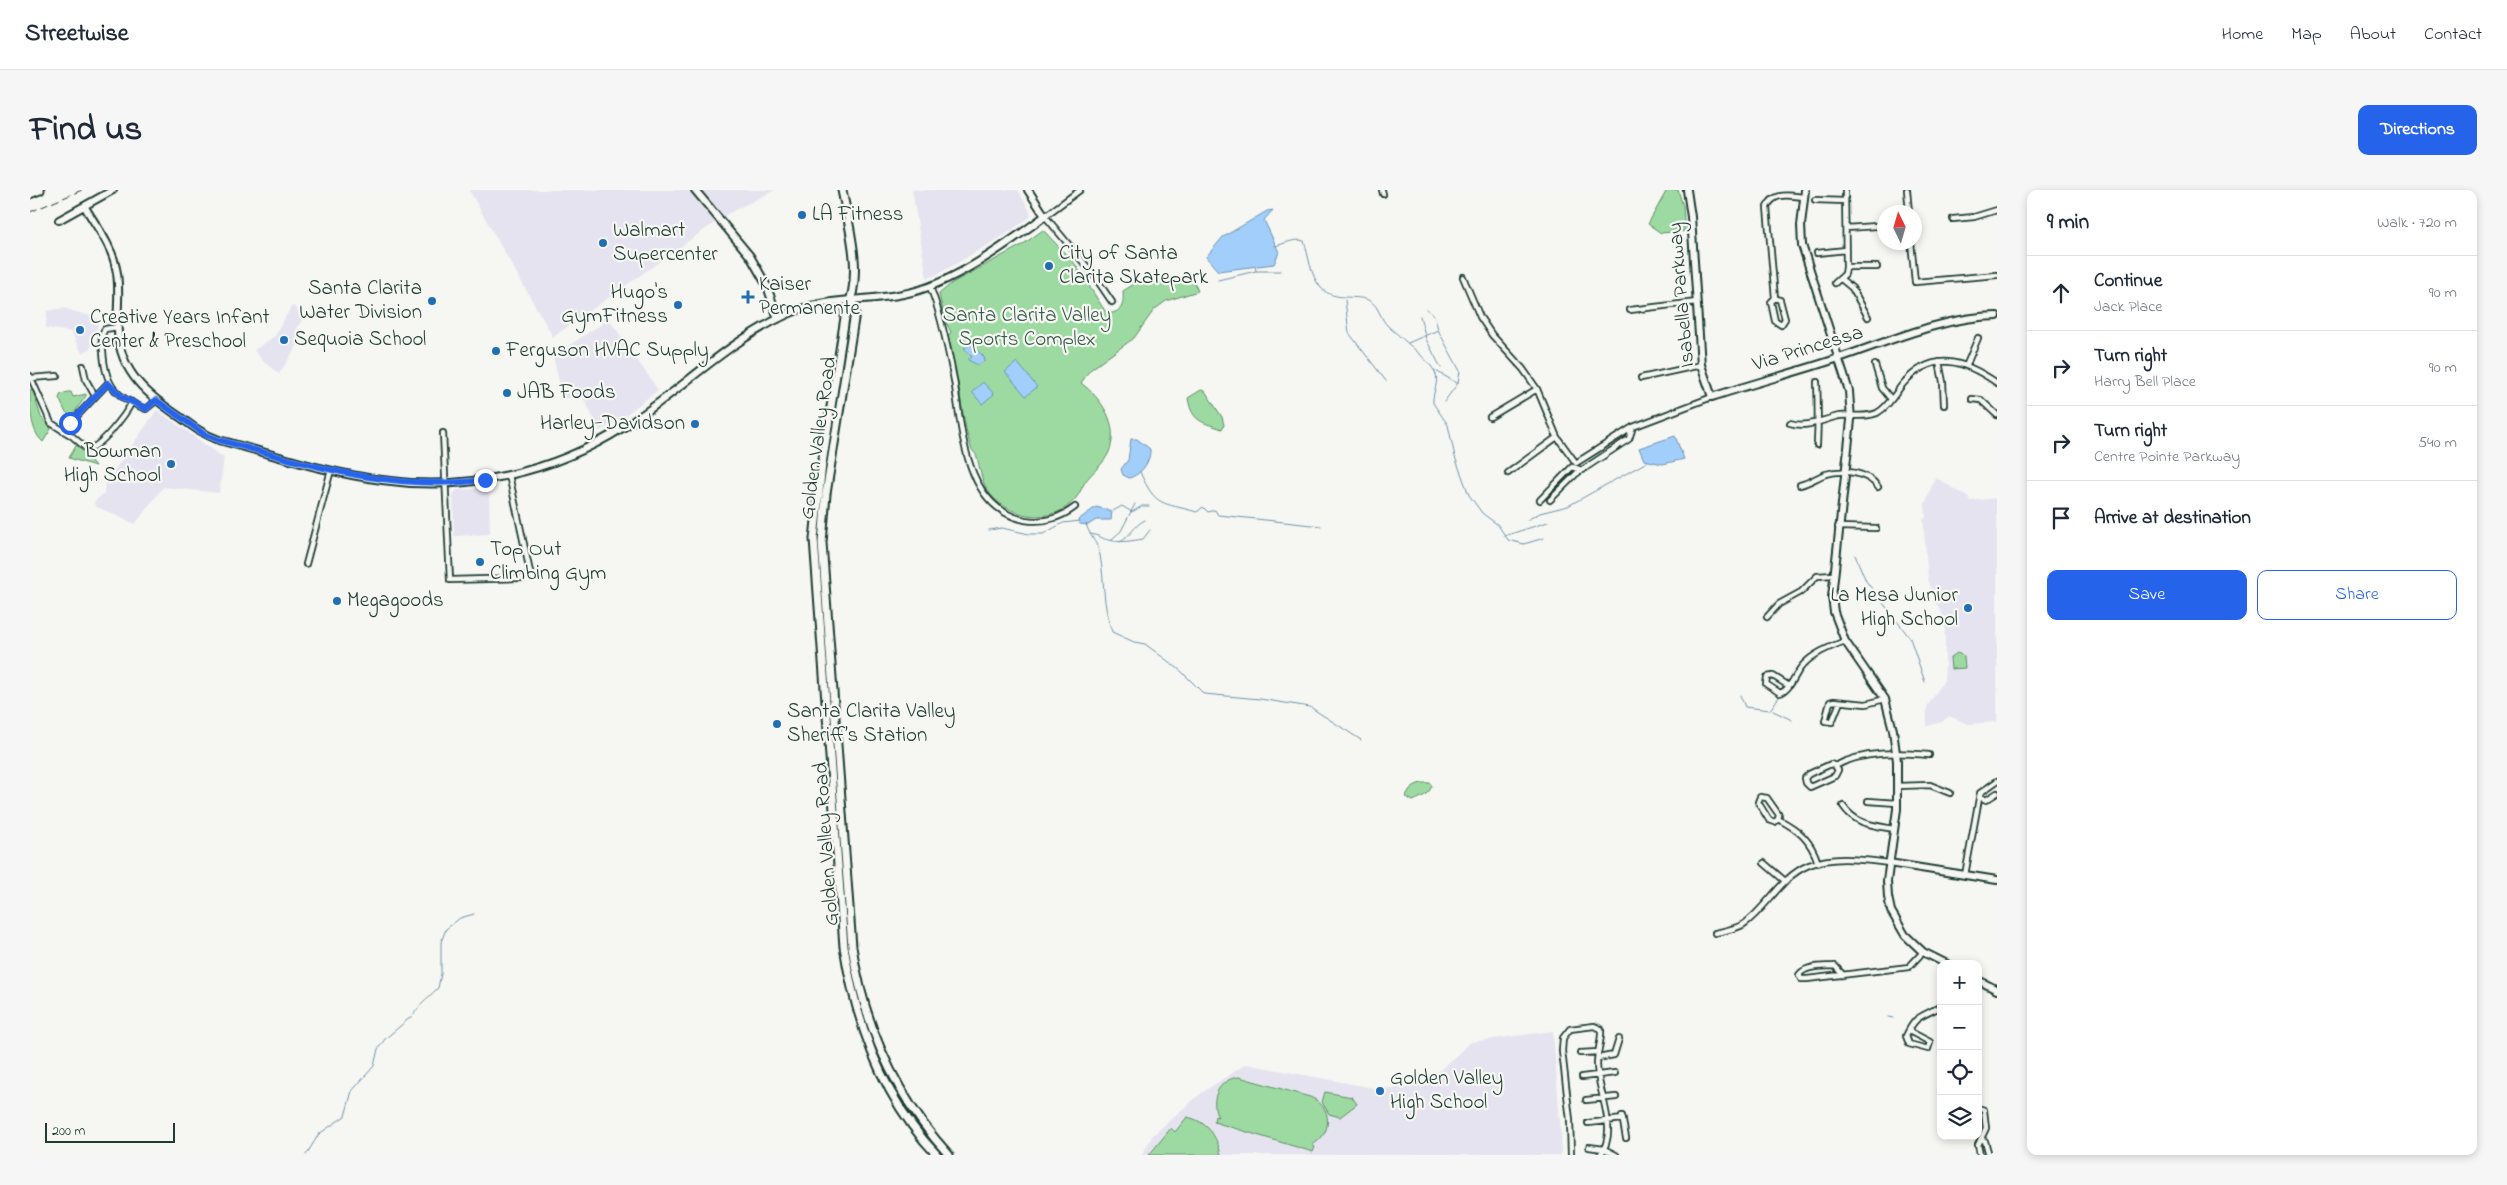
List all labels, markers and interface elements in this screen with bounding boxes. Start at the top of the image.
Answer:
text: Streetwise [25,17,129,52]
text: Home [2222,22,2263,48]
text: Map [2291,22,2322,48]
text: About [2350,22,2396,48]
text: Contact [2424,22,2482,48]
text: Find us [30,105,142,156]
button: Directions [2358,105,2477,155]
place label: LA Fitness [812,200,904,230]
north arrow [1877,205,1922,250]
text: 9 min [2047,208,2089,238]
marker: LA Fitness [796,209,808,221]
text: Walk · 720 m [2377,211,2457,235]
place label: Walmart Supercenter [613,216,718,270]
street label: Isabella Parkway [1661,221,1705,369]
marker: Walmart Supercenter [597,237,609,249]
place label: City of Santa Clarita Skatepark [1059,239,1209,293]
marker: City of Santa Clarita Skatepark [1043,260,1055,272]
text: Continue [2094,268,2162,295]
place label: Kaiser Permanente [759,270,861,324]
place label: Santa Clarita Water Division [299,274,422,328]
place label: Hugo's GymFitness [561,278,668,334]
icon: ahead [2047,279,2075,307]
text: 90 m [2429,281,2457,305]
marker: Kaiser Permanente [741,290,755,304]
marker: Santa Clarita Water Division [426,295,438,307]
text: Jack Place [2094,295,2162,319]
marker: Hugo's GymFitness [672,299,684,311]
park label: Santa Clarita Valley Sports Complex [943,301,1111,355]
place label: Creative Years Infant Center & Preschool [90,303,270,357]
street label: Via Princessa [1748,318,1867,380]
marker: Creative Years Infant Center & Preschool [74,324,86,336]
place label: Sequoia School [294,325,426,355]
marker: Sequoia School [278,334,290,346]
place label: Ferguson HVAC Supply [505,336,709,368]
text: Turn right [2094,343,2167,370]
marker: Ferguson HVAC Supply [490,345,502,357]
street label: Golden Valley Road [793,354,847,522]
icon: right [2047,354,2075,382]
text: 90 m [2429,356,2457,380]
text: Harry Bell Place [2094,370,2196,394]
place label: JAB Foods [517,378,616,408]
marker: JAB Foods [501,387,513,399]
place label: Harley-Davidson [540,409,685,441]
route start [59,412,82,435]
marker: Harley-Davidson [689,418,701,430]
text: Turn right [2094,418,2167,445]
icon: right [2047,429,2075,457]
text: 540 m [2418,431,2457,455]
place label: Bowman High School [64,437,161,493]
text: Centre Pointe Parkway [2094,445,2240,469]
marker: Bowman High School [165,458,177,470]
route end [474,469,497,492]
icon: arrive [2047,504,2075,532]
text: Arrive at destination [2094,505,2251,532]
place label: Top Out Climbing Gym [490,535,606,591]
marker: Top Out Climbing Gym [474,556,486,568]
button: Save [2047,570,2247,620]
button: Share [2257,570,2457,620]
place label: La Mesa Junior High School [1830,581,1958,637]
place label: Megagoods [347,586,444,618]
marker: Megagoods [331,595,343,607]
marker: La Mesa Junior High School [1962,602,1974,614]
place label: Santa Clarita Valley Sheriff’s Station [787,697,956,751]
marker: Santa Clarita Valley Sheriff’s Station [771,718,783,730]
street label: Golden Valley Road [806,761,850,927]
map controls [1937,960,1982,1140]
button: + [1937,960,1982,1005]
button: − [1937,1005,1982,1050]
button: locate [1937,1050,1982,1095]
place label: Golden Valley High School [1390,1064,1503,1120]
marker: Golden Valley High School [1374,1085,1386,1097]
button: layers [1937,1095,1982,1140]
scale bar [45,1120,175,1143]
text: 200 m [52,1121,85,1142]

